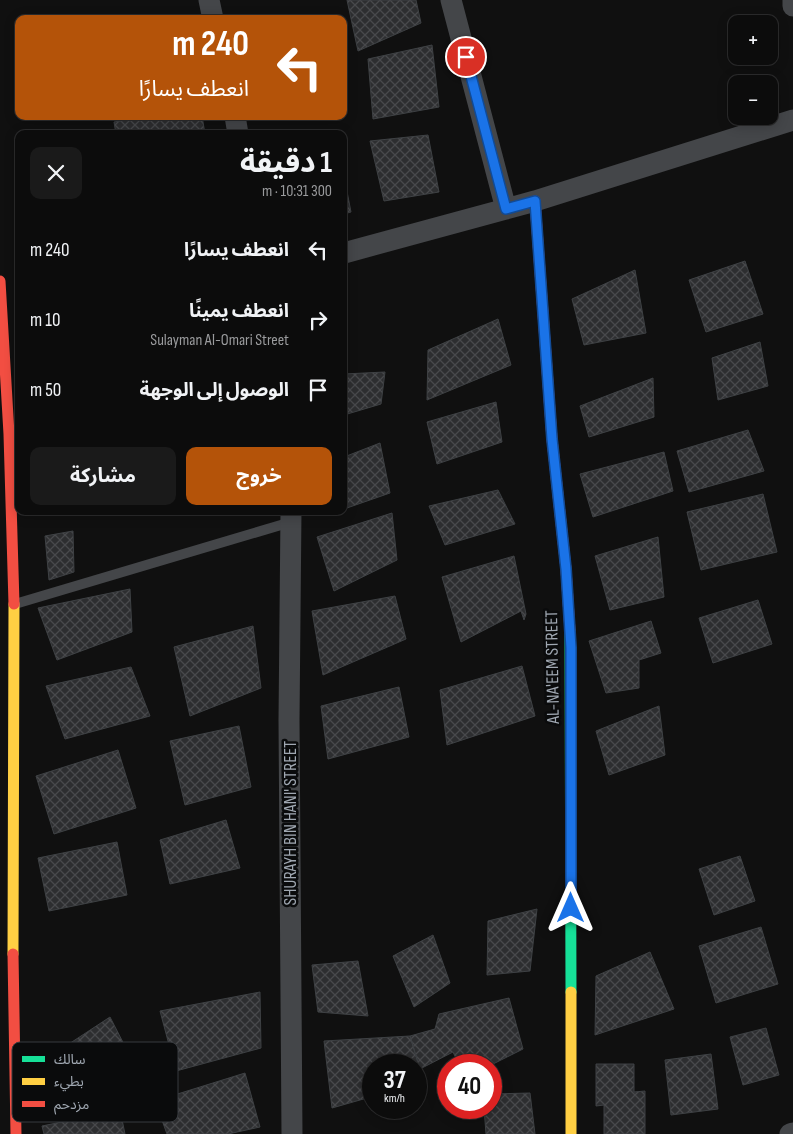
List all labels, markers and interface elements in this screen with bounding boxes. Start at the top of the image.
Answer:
map controls [728,15,778,125]
button: + [728,15,778,65]
text: 240 m [172,23,249,66]
icon: left [267,35,332,100]
pin [445,36,487,78]
icon: arrive [452,43,480,71]
button: − [728,75,778,125]
text: انعطف يسارًا [139,76,249,103]
text: 1 دقيقة [240,145,332,181]
button: close [30,147,82,199]
text: 300 m · 10:31 [262,182,332,201]
icon: left [304,236,332,264]
text: 240 m [30,239,69,262]
text: انعطف يسارًا [184,239,289,262]
text: انعطف يمينًا [189,300,289,323]
icon: right [304,306,332,334]
text: 10 m [30,309,60,332]
text: Sulayman Al-Omari Street [150,331,289,350]
icon: arrive [304,376,332,404]
text: 50 m [30,379,61,402]
text: الوصول إلى الوجهة [140,379,289,402]
button: مشاركة [30,447,176,505]
button: خروج [186,447,332,505]
street label: AL-NA'EEM STREET [541,610,564,725]
street label: SHURAYH BIN HANI' STREET [280,741,301,905]
position arrow [544,881,596,933]
legend [12,1042,178,1122]
text: سالك [54,1051,86,1068]
speed limit sign: 40 [437,1054,502,1119]
text: 37 [383,1065,406,1096]
text: بطيء [54,1073,84,1092]
text: km/h [384,1091,405,1106]
text: مزدحم [54,1096,89,1115]

